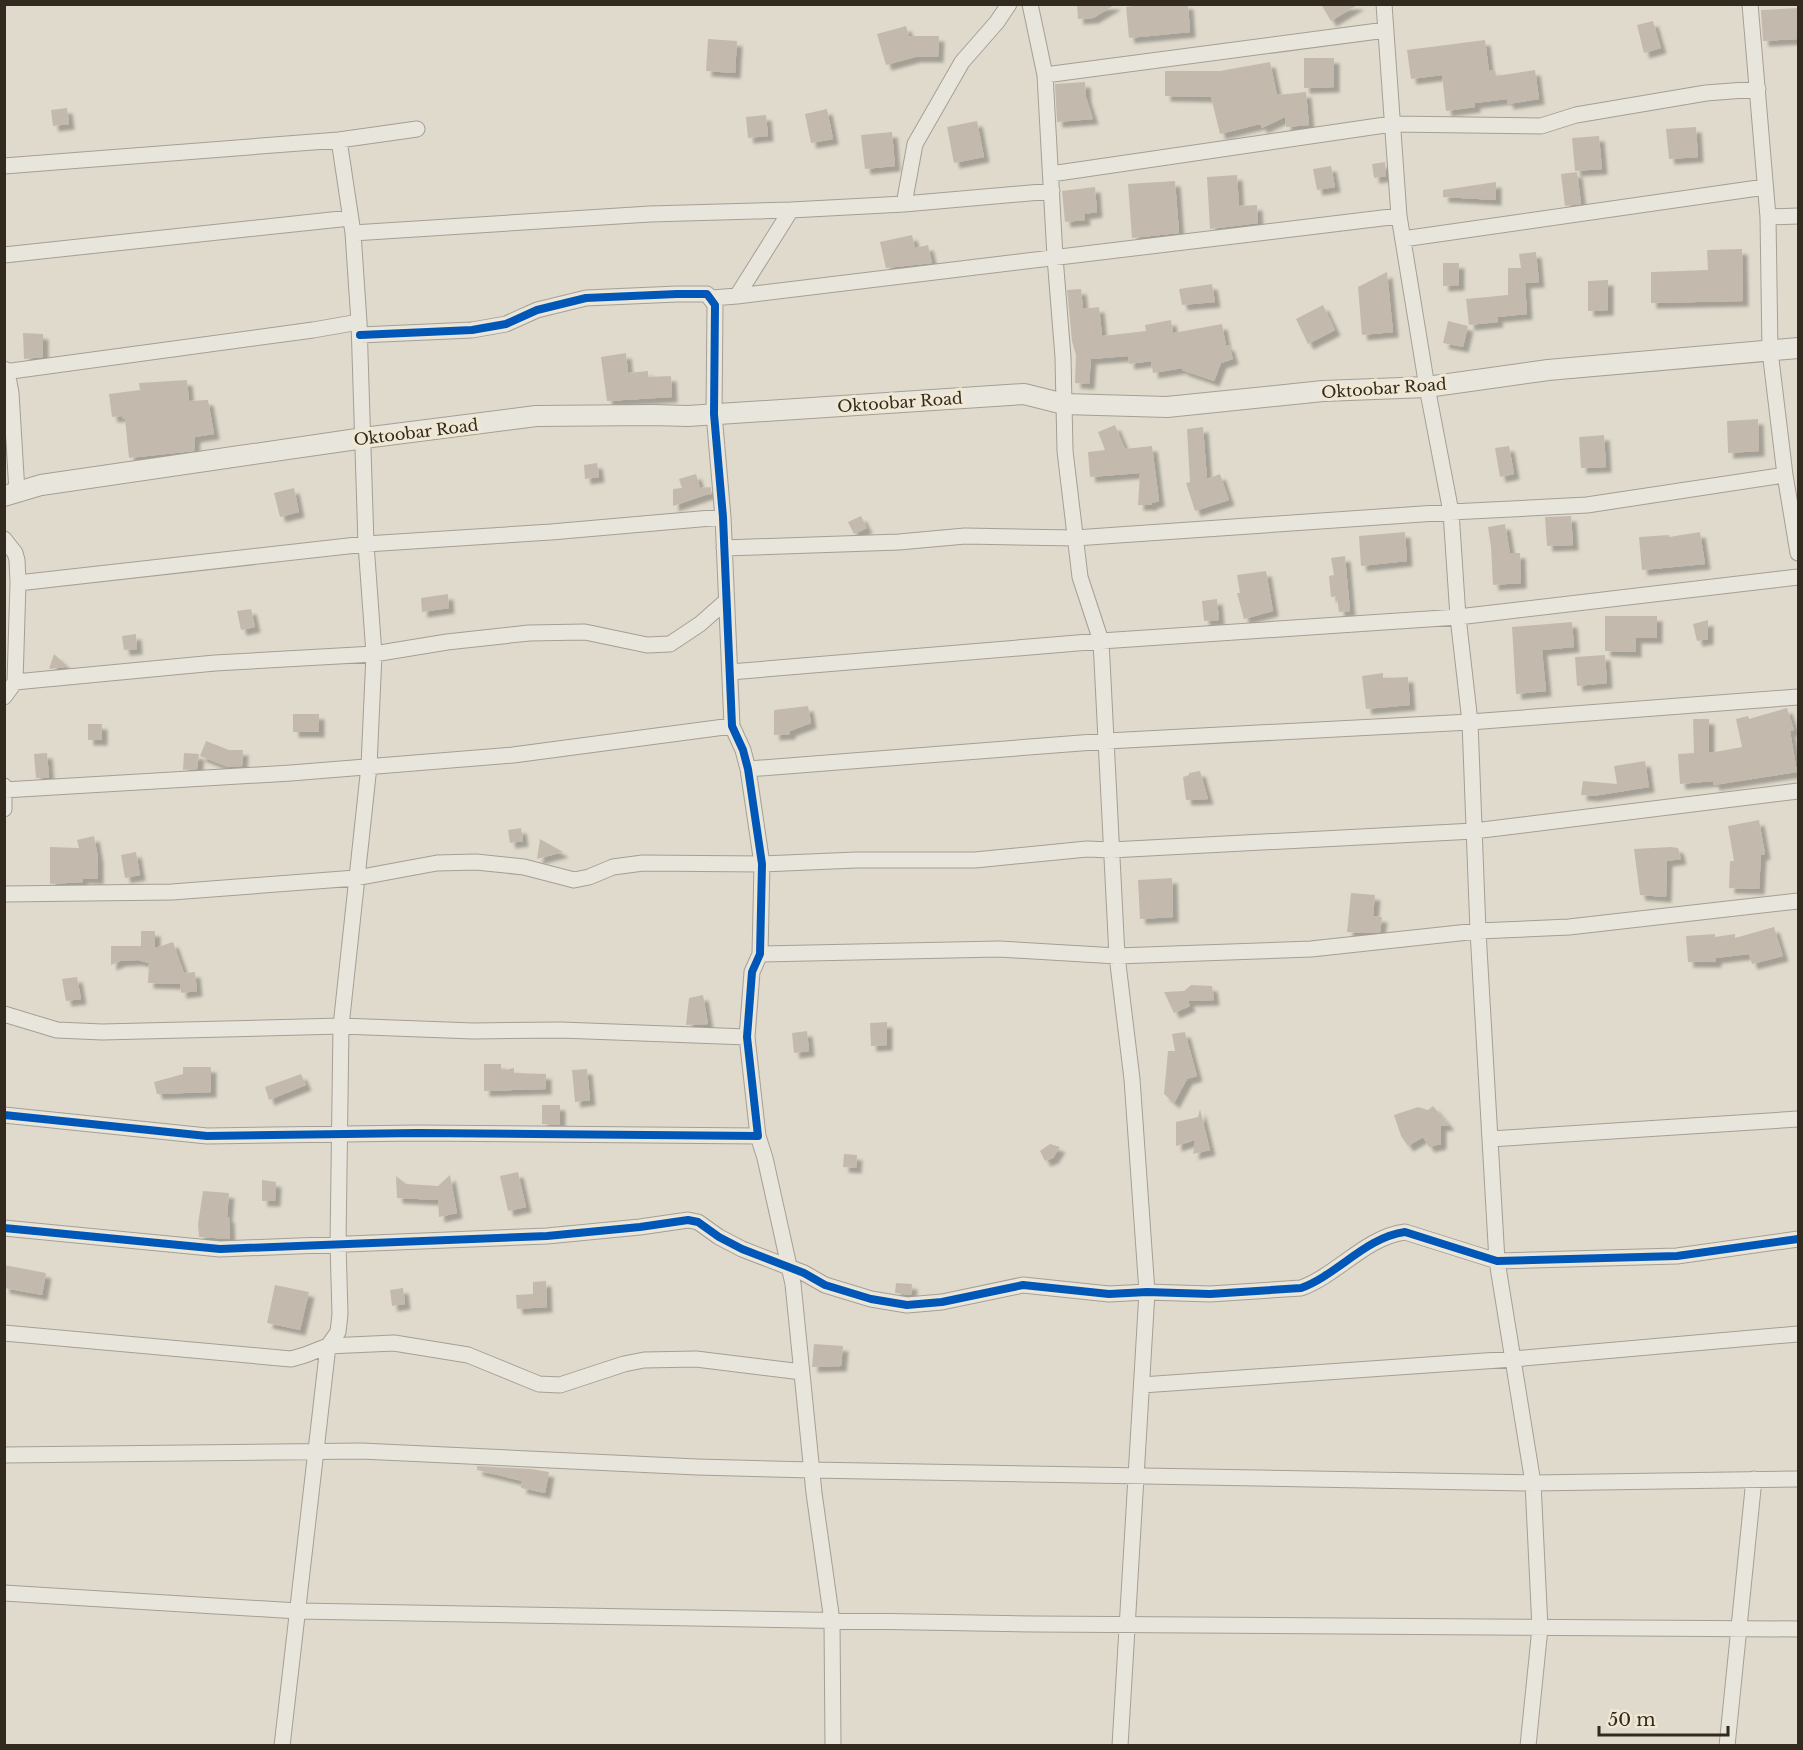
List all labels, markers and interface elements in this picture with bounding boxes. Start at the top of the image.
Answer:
street label: Oktoobar Road [1321,374,1447,402]
street label: Oktoobar Road [837,388,963,416]
street label: Oktoobar Road [352,414,480,450]
scale bar [1599,1699,1728,1737]
text: 50 m [1608,1709,1656,1731]

